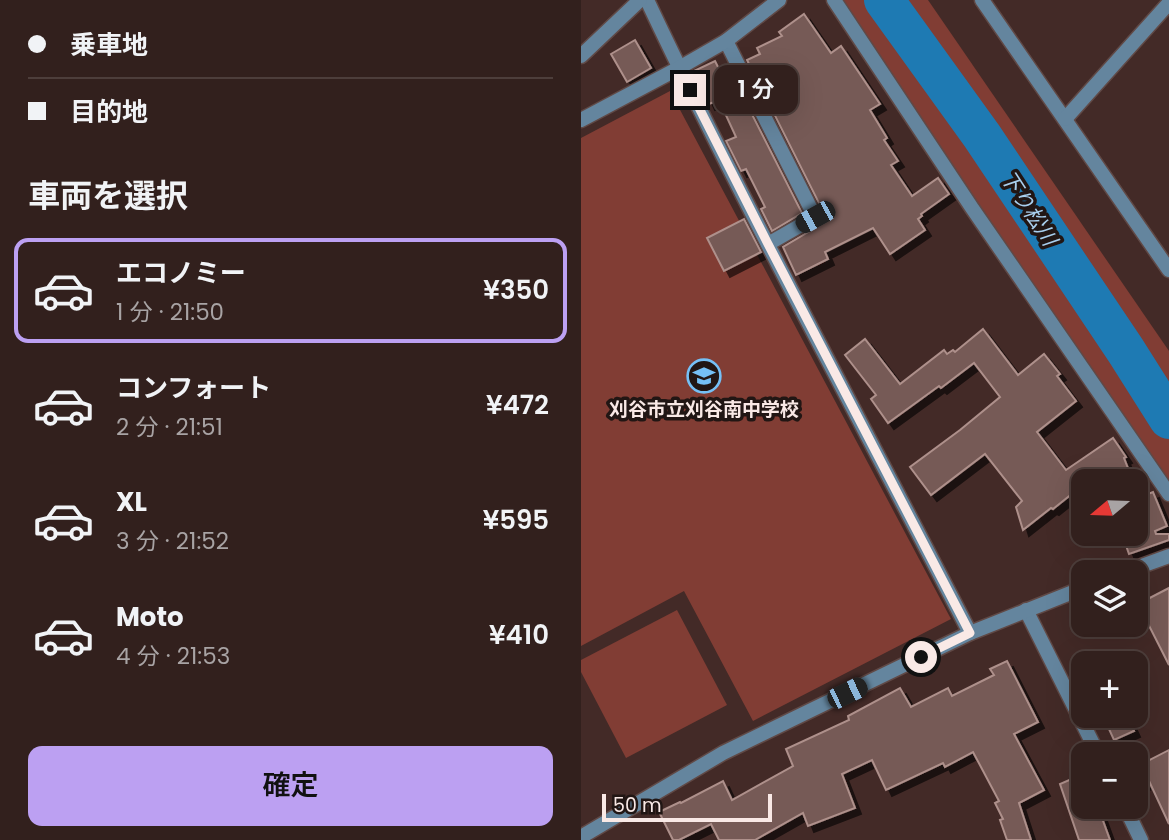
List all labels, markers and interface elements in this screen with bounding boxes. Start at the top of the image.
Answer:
text: 乗車地 [70,27,148,63]
callout: 1 分 [715,66,799,114]
text: 1 分 [738,73,774,105]
route end [674,74,706,106]
text: 目的地 [70,94,148,130]
water label: 下り松川 [994,165,1065,253]
text: 車両を選択 [28,173,188,218]
car [792,198,839,236]
text: エコノミー [116,255,246,291]
icon: car [32,259,95,322]
text: ¥350 [483,272,549,308]
text: 1 分 · 21:50 [116,296,224,328]
school or university icon: 刈谷市立刈谷南中学校 [685,357,723,395]
text: コンフォート [116,370,271,406]
icon: car [32,374,95,437]
text: ¥472 [486,387,549,423]
place label: 刈谷市立刈谷南中学校 [609,396,799,423]
text: 2 分 · 21:51 [116,411,223,443]
north arrow [1071,469,1148,546]
map controls [1071,469,1148,819]
text: XL [116,484,147,520]
icon: car [32,489,95,552]
text: ¥595 [483,502,549,538]
text: 3 分 · 21:52 [116,525,229,557]
button: layers [1071,560,1148,637]
text: Moto [116,599,184,635]
icon: car [32,604,95,667]
text: ¥410 [489,617,549,653]
text: 4 分 · 21:53 [116,640,230,672]
route start [905,641,937,673]
button: + [1071,651,1148,728]
car [824,674,871,712]
button: − [1071,742,1148,819]
button: 確定 [28,746,553,826]
scale bar [602,791,772,823]
text: 50 m [613,792,662,819]

